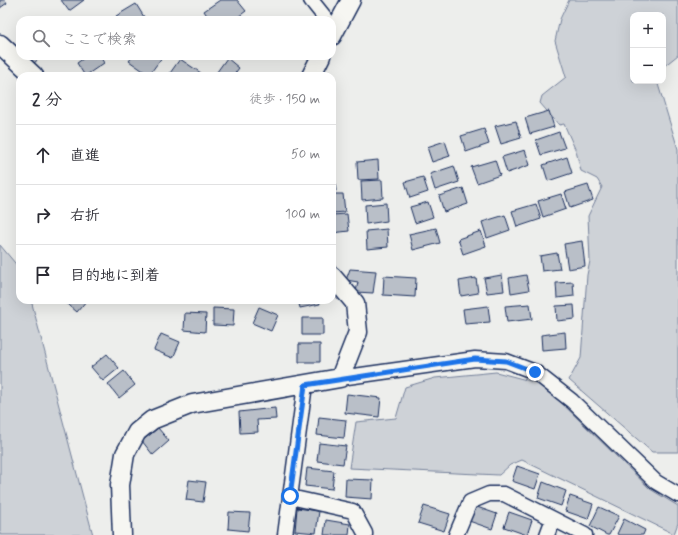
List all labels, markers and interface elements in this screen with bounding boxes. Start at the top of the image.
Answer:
map controls [630,12,666,84]
button: + [630,12,666,48]
search box [16,16,336,60]
icon: search [30,27,52,49]
text: ここで検索 [62,30,137,50]
button: − [630,48,666,84]
text: 2 分 [32,89,62,111]
text: 徒歩 · 150 m [250,91,320,108]
icon: ahead [32,144,54,166]
text: 直進 [70,146,100,166]
text: 50 m [291,146,320,163]
icon: right [32,204,54,226]
text: 右折 [70,206,100,226]
text: 100 m [285,206,320,223]
icon: arrive [32,264,54,286]
text: 目的地に到着 [70,266,160,286]
route end [526,363,544,381]
route start [281,487,299,505]

